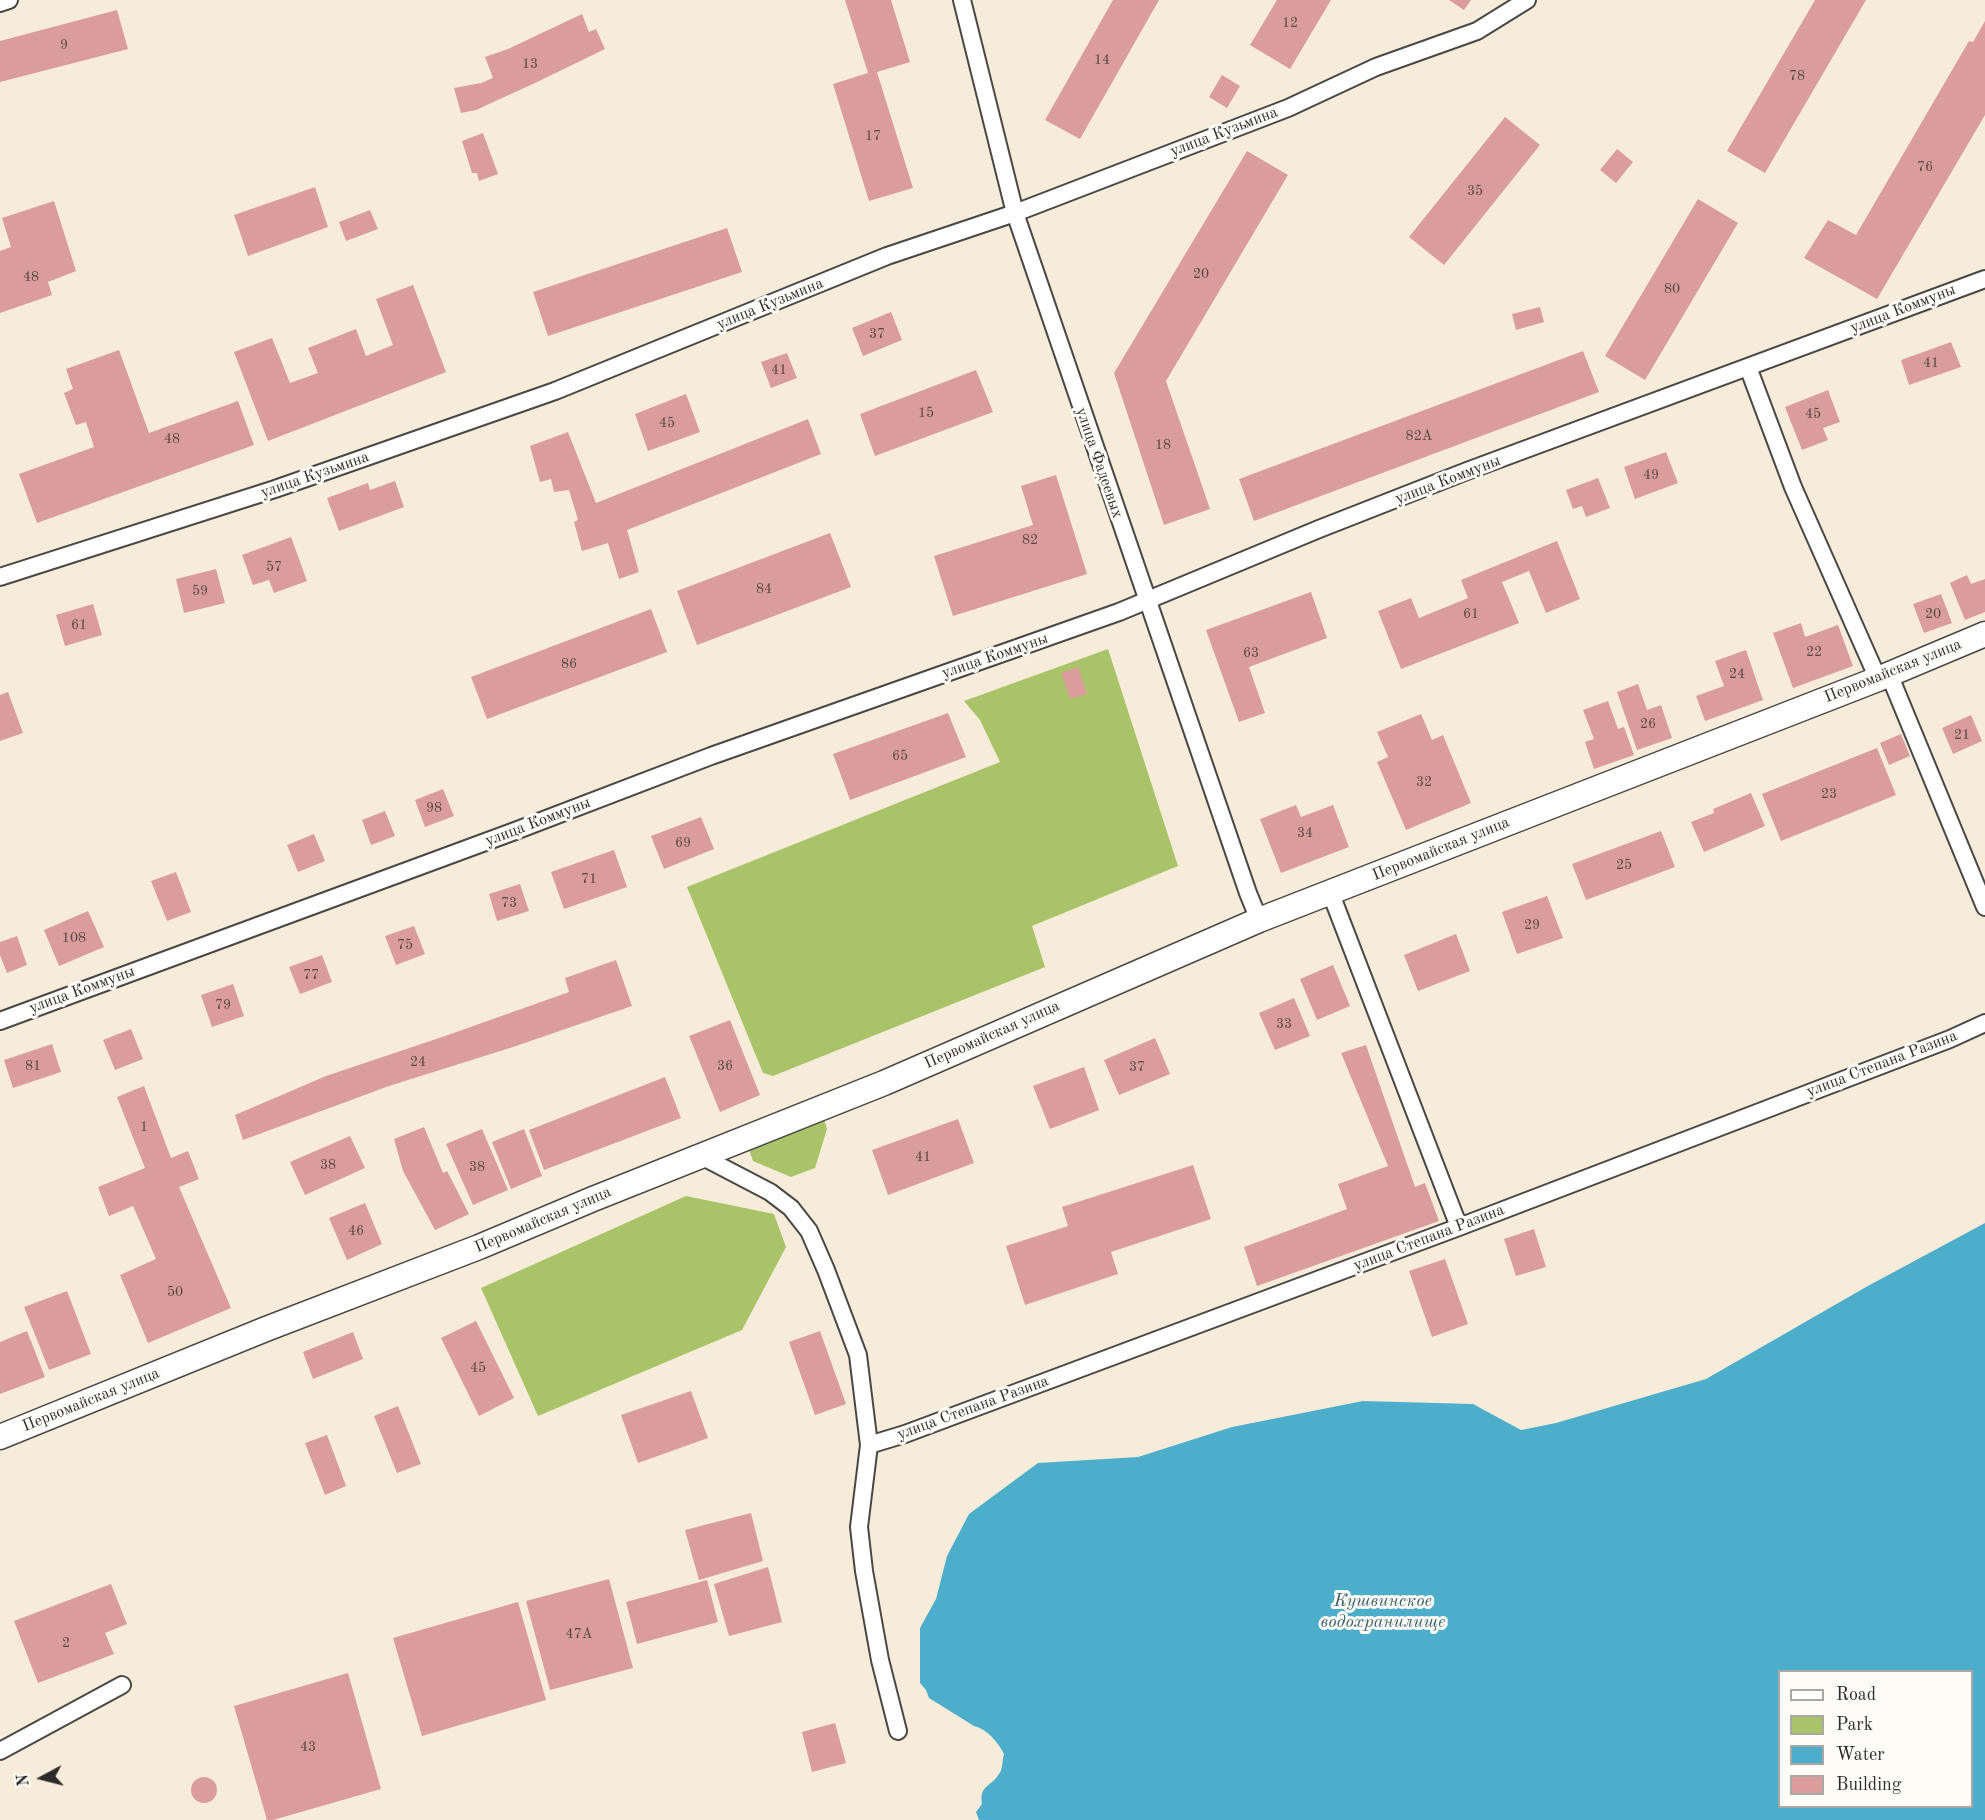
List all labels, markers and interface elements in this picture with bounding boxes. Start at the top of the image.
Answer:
house number: 12 [1282,15,1298,31]
house number: 9 [60,37,68,53]
house number: 14 [1094,52,1110,68]
house number: 13 [522,56,538,72]
house number: 78 [1789,68,1805,84]
street label: улица Кузьмина [1168,103,1280,161]
house number: 17 [865,128,881,144]
house number: 76 [1917,159,1933,175]
house number: 35 [1467,183,1483,199]
house number: 20 [1193,266,1209,282]
house number: 48 [23,269,39,285]
street label: улица Кузьмина [714,274,826,334]
street label: улица Коммуны [1848,280,1958,338]
house number: 80 [1664,281,1680,297]
house number: 37 [869,326,885,342]
house number: 41 [1923,355,1939,371]
house number: 41 [771,362,787,378]
house number: 15 [918,405,934,421]
street label: улица Фадеевых [1071,405,1127,521]
house number: 45 [1805,406,1821,422]
house number: 45 [659,415,675,431]
house number: 82А [1406,428,1432,444]
house number: 48 [164,431,180,447]
house number: 18 [1155,437,1171,453]
street label: улица Кузьмина [258,447,372,503]
street label: улица Коммуны [1393,451,1503,509]
house number: 49 [1643,467,1659,483]
house number: 82 [1022,532,1038,548]
house number: 57 [266,559,282,575]
house number: 84 [756,581,772,597]
house number: 59 [192,583,208,599]
house number: 61 [1463,606,1479,622]
house number: 20 [1925,606,1941,622]
house number: 61 [71,617,87,633]
street label: улица Коммуны [939,629,1051,683]
street label: Первомайская улица [1822,635,1964,707]
house number: 22 [1806,644,1822,660]
house number: 63 [1243,645,1259,661]
house number: 86 [561,656,577,672]
house number: 24 [1729,666,1745,682]
house number: 26 [1640,716,1656,732]
house number: 21 [1954,727,1970,743]
house number: 65 [892,748,908,764]
house number: 32 [1416,774,1432,790]
house number: 23 [1821,786,1837,802]
street label: улица Коммуны [483,793,593,851]
house number: 98 [426,800,442,816]
street label: Первомайская улица [1370,813,1512,885]
house number: 34 [1297,825,1313,841]
house number: 69 [675,835,691,851]
house number: 25 [1616,857,1632,873]
house number: 71 [581,871,597,887]
house number: 73 [501,895,517,911]
house number: 29 [1524,917,1540,933]
house number: 108 [62,930,86,946]
house number: 75 [397,937,413,953]
street label: улица Коммуны [26,962,138,1018]
house number: 77 [303,967,319,983]
street label: Первомайская улица [921,996,1063,1074]
house number: 79 [215,997,231,1013]
house number: 33 [1276,1016,1292,1032]
street label: улица Степана Разина [1804,1026,1960,1102]
house number: 24 [410,1054,426,1070]
house number: 81 [25,1058,41,1074]
house number: 36 [717,1058,733,1074]
house number: 37 [1129,1059,1145,1075]
house number: 1 [140,1119,148,1135]
house number: 41 [915,1149,931,1165]
house number: 38 [320,1157,336,1173]
house number: 38 [469,1159,485,1175]
street label: Первомайская улица [472,1183,614,1257]
street label: улица Степана Разина [1351,1200,1507,1276]
house number: 46 [348,1223,364,1239]
house number: 50 [167,1284,183,1300]
house number: 45 [470,1360,486,1376]
street label: Первомайская улица [20,1364,162,1436]
street label: улица Степана Разина [895,1372,1051,1444]
water label: Кушвинское водохранилище [1321,1590,1445,1632]
house number: 47А [566,1626,592,1642]
house number: 2 [62,1635,70,1651]
legend [1778,1670,1973,1808]
text: Road [1836,1686,1876,1704]
text: Park [1836,1716,1873,1734]
house number: 43 [300,1739,316,1755]
text: Water [1836,1746,1885,1764]
north arrow [12,1748,72,1808]
text: N [15,1773,33,1787]
text: Building [1836,1776,1901,1794]

